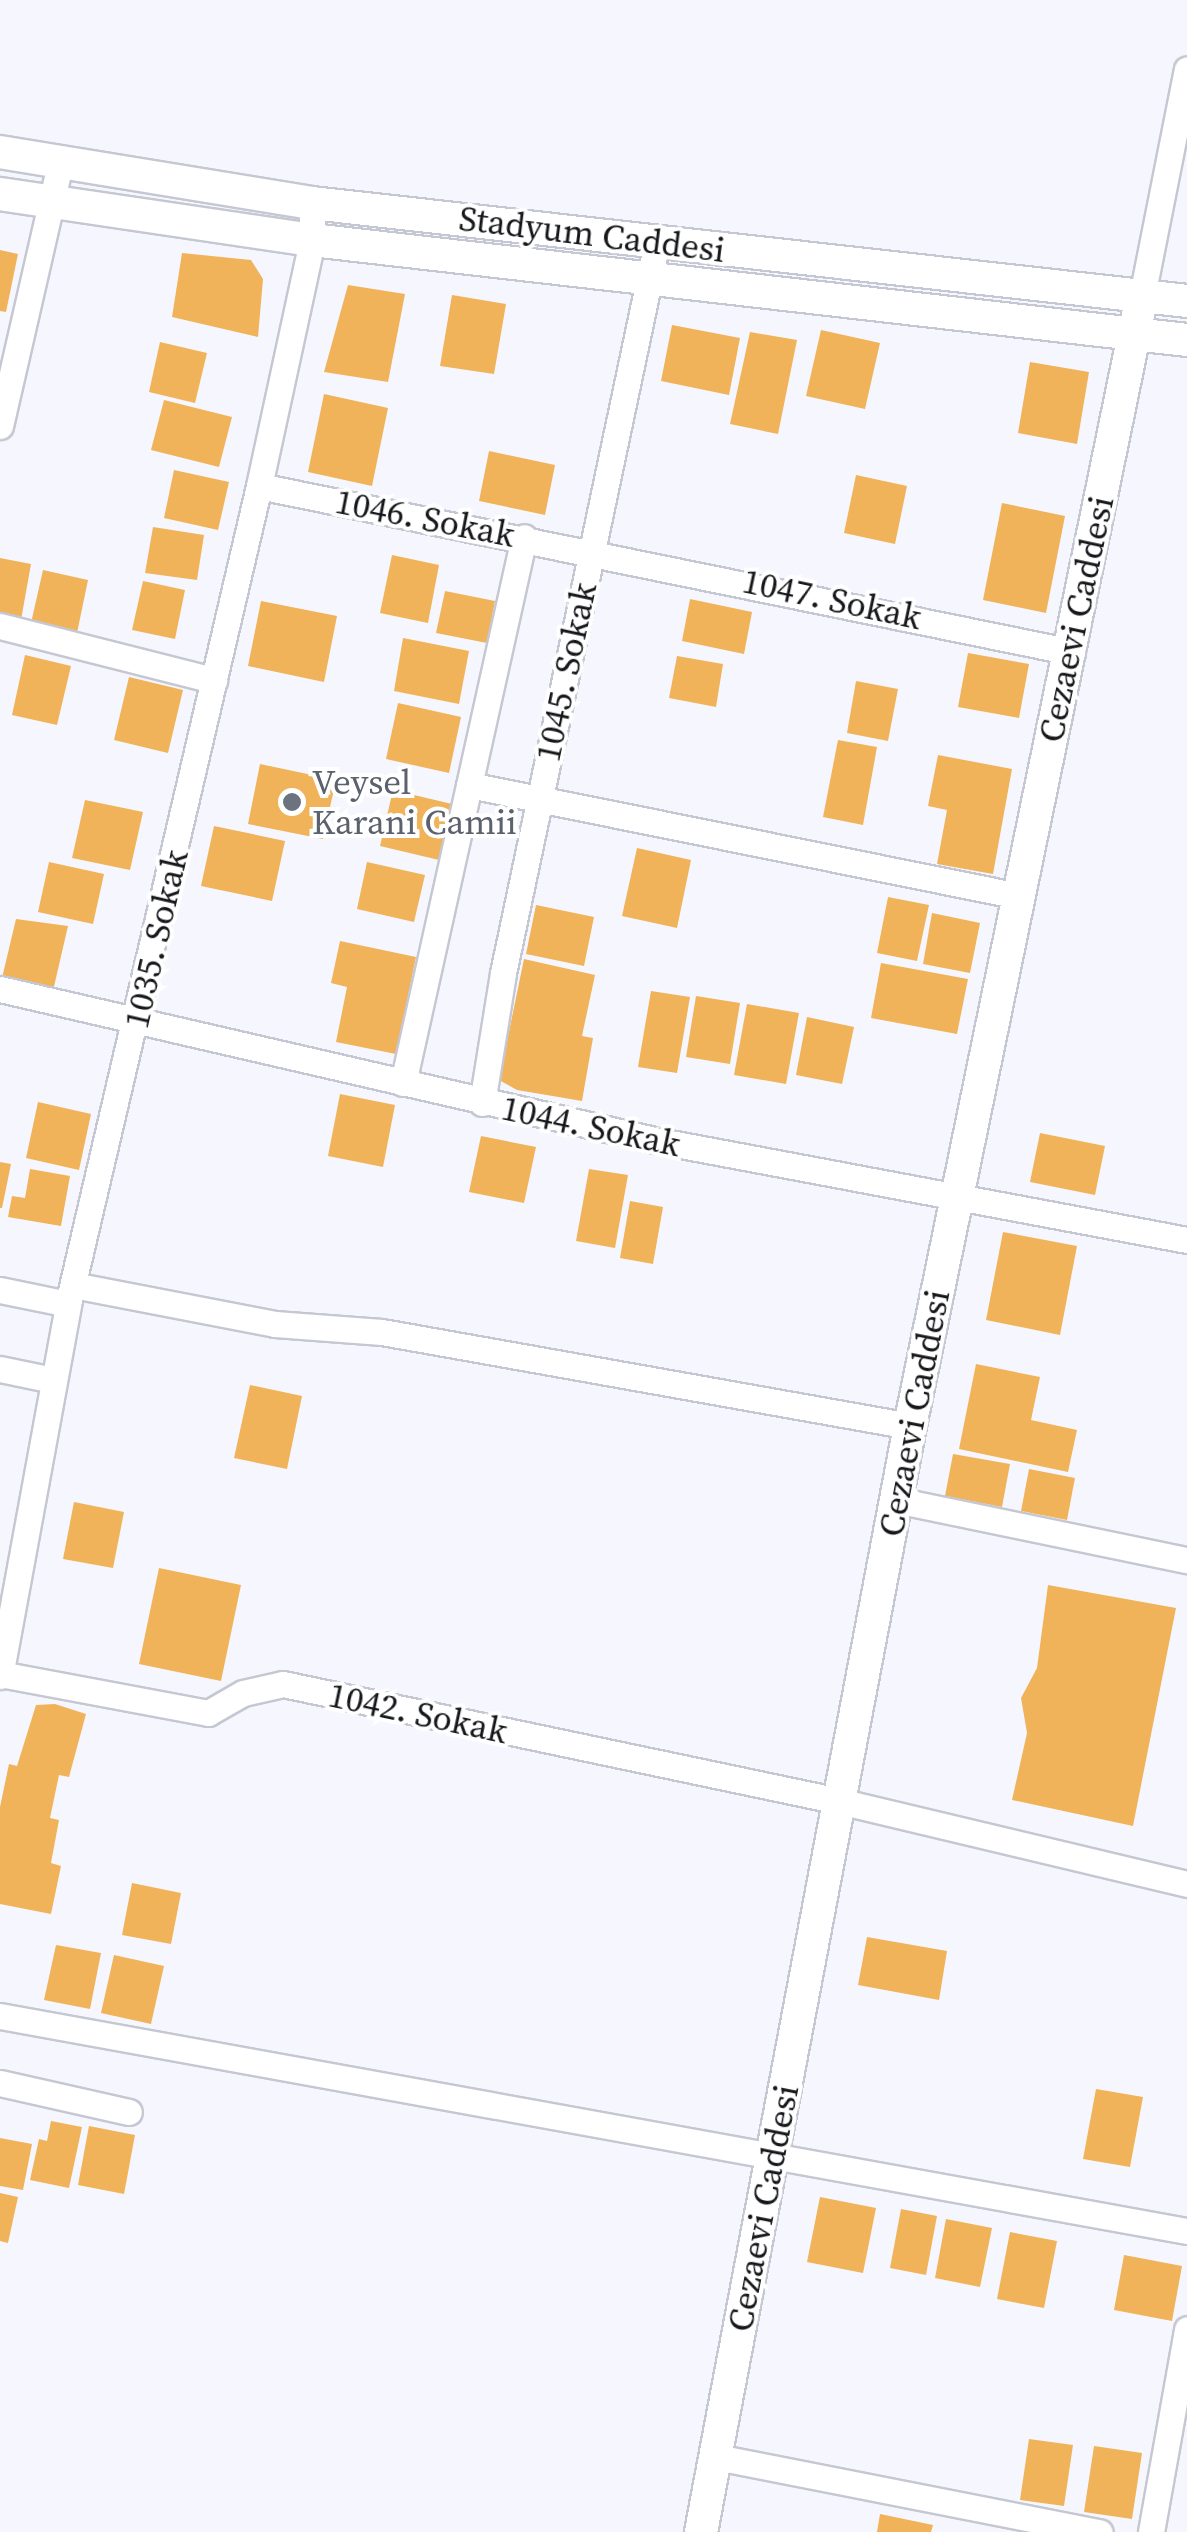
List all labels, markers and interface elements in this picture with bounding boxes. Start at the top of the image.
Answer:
street label: Stadyum Caddesi [457,197,727,271]
street label: 1046. Sokak [332,480,518,556]
street label: Cezaevi Caddesi [1029,492,1123,746]
street label: 1047. Sokak [739,560,925,638]
street label: 1045. Sokak [527,579,605,765]
place label: Veysel Karani Camii [312,761,517,843]
marker: Veysel Karani Camii [281,791,303,813]
street label: 1035. Sokak [115,846,197,1032]
street label: 1044. Sokak [498,1087,684,1165]
street label: Cezaevi Caddesi [869,1286,959,1540]
street label: 1042. Sokak [325,1674,511,1752]
street label: Cezaevi Caddesi [718,2081,808,2335]

